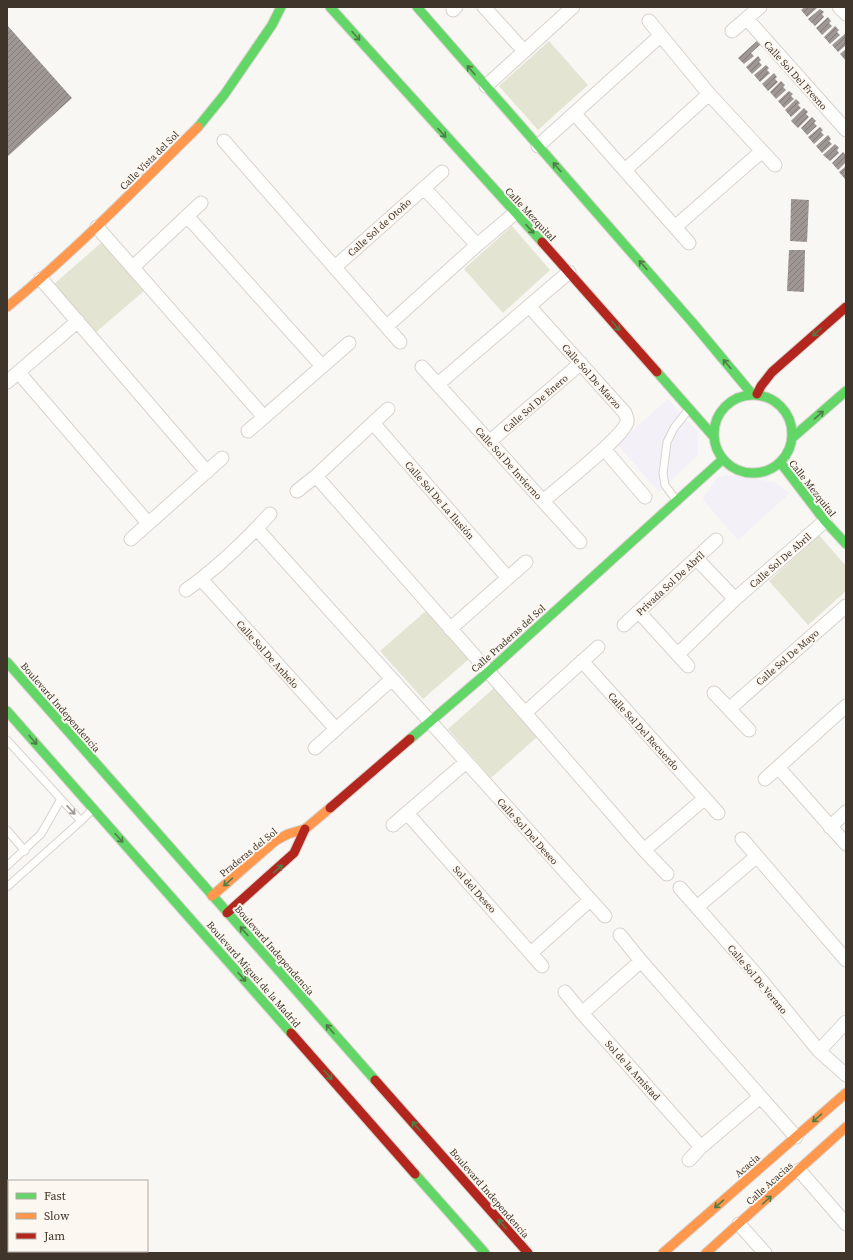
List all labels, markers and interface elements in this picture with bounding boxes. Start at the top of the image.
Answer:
one-way arrow [351,31,360,41]
street label: Calle Sol Del Fresno [761,38,830,113]
one-way arrow [467,64,476,75]
street label: Calle Vista del Sol [117,128,182,193]
one-way arrow [438,128,447,138]
one-way arrow [553,163,562,173]
street label: Calle Mezquital [502,185,559,244]
street label: Calle Sol de Otoño [345,195,414,259]
one-way arrow [525,224,534,234]
one-way arrow [638,260,647,271]
one-way arrow [612,321,621,332]
one-way arrow [812,328,822,337]
street label: Calle Sol De Marzo [559,341,625,412]
one-way arrow [723,359,731,370]
street label: Calle Sol De Enero [500,371,571,435]
one-way arrow [814,410,824,419]
street label: Calle Sol De Invierno [473,424,545,503]
street label: Calle Mezquital [786,457,839,519]
street label: Calle Sol De La Ilusión [402,458,477,542]
street label: Calle Sol De Abril [747,530,814,591]
street label: Privada Sol De Abril [633,548,707,618]
street label: Calle Praderas del Sol [468,601,548,675]
street label: Calle Sol De Anhelo [234,618,302,692]
street label: Calle Sol De Mayo [753,626,822,688]
street label: Boulevard Independencia [18,660,104,756]
street label: Calle Sol Del Recuerdo [605,690,682,773]
one-way arrow [28,735,37,746]
street label: Calle Sol Del Deseo [494,795,561,868]
one-way arrow [66,805,75,815]
street label: Praderas del Sol [217,825,280,880]
one-way arrow [114,833,123,843]
street label: Sol del Deseo [450,863,500,916]
one-way arrow [272,864,283,873]
one-way arrow [223,878,233,887]
street label: Boulevard Independencia [232,903,318,999]
street label: Boulevard Miguel de la Madrid [204,919,304,1030]
one-way arrow [239,926,248,937]
street label: Calle Sol De Verano [725,942,791,1017]
one-way arrow [237,972,247,982]
one-way arrow [325,1024,334,1034]
street label: Sol de la Amistad [602,1038,663,1103]
one-way arrow [323,1069,332,1080]
one-way arrow [811,1114,822,1123]
one-way arrow [412,1122,421,1132]
street label: Boulevard Independencia [447,1146,533,1242]
street label: Acacia [732,1150,763,1180]
street label: Calle Acacias [743,1159,795,1208]
legend [8,1180,148,1252]
text: Fast [44,1188,66,1204]
one-way arrow [761,1195,772,1204]
one-way arrow [714,1199,724,1208]
text: Slow [44,1208,70,1224]
one-way arrow [497,1219,507,1229]
text: Jam [43,1228,65,1244]

